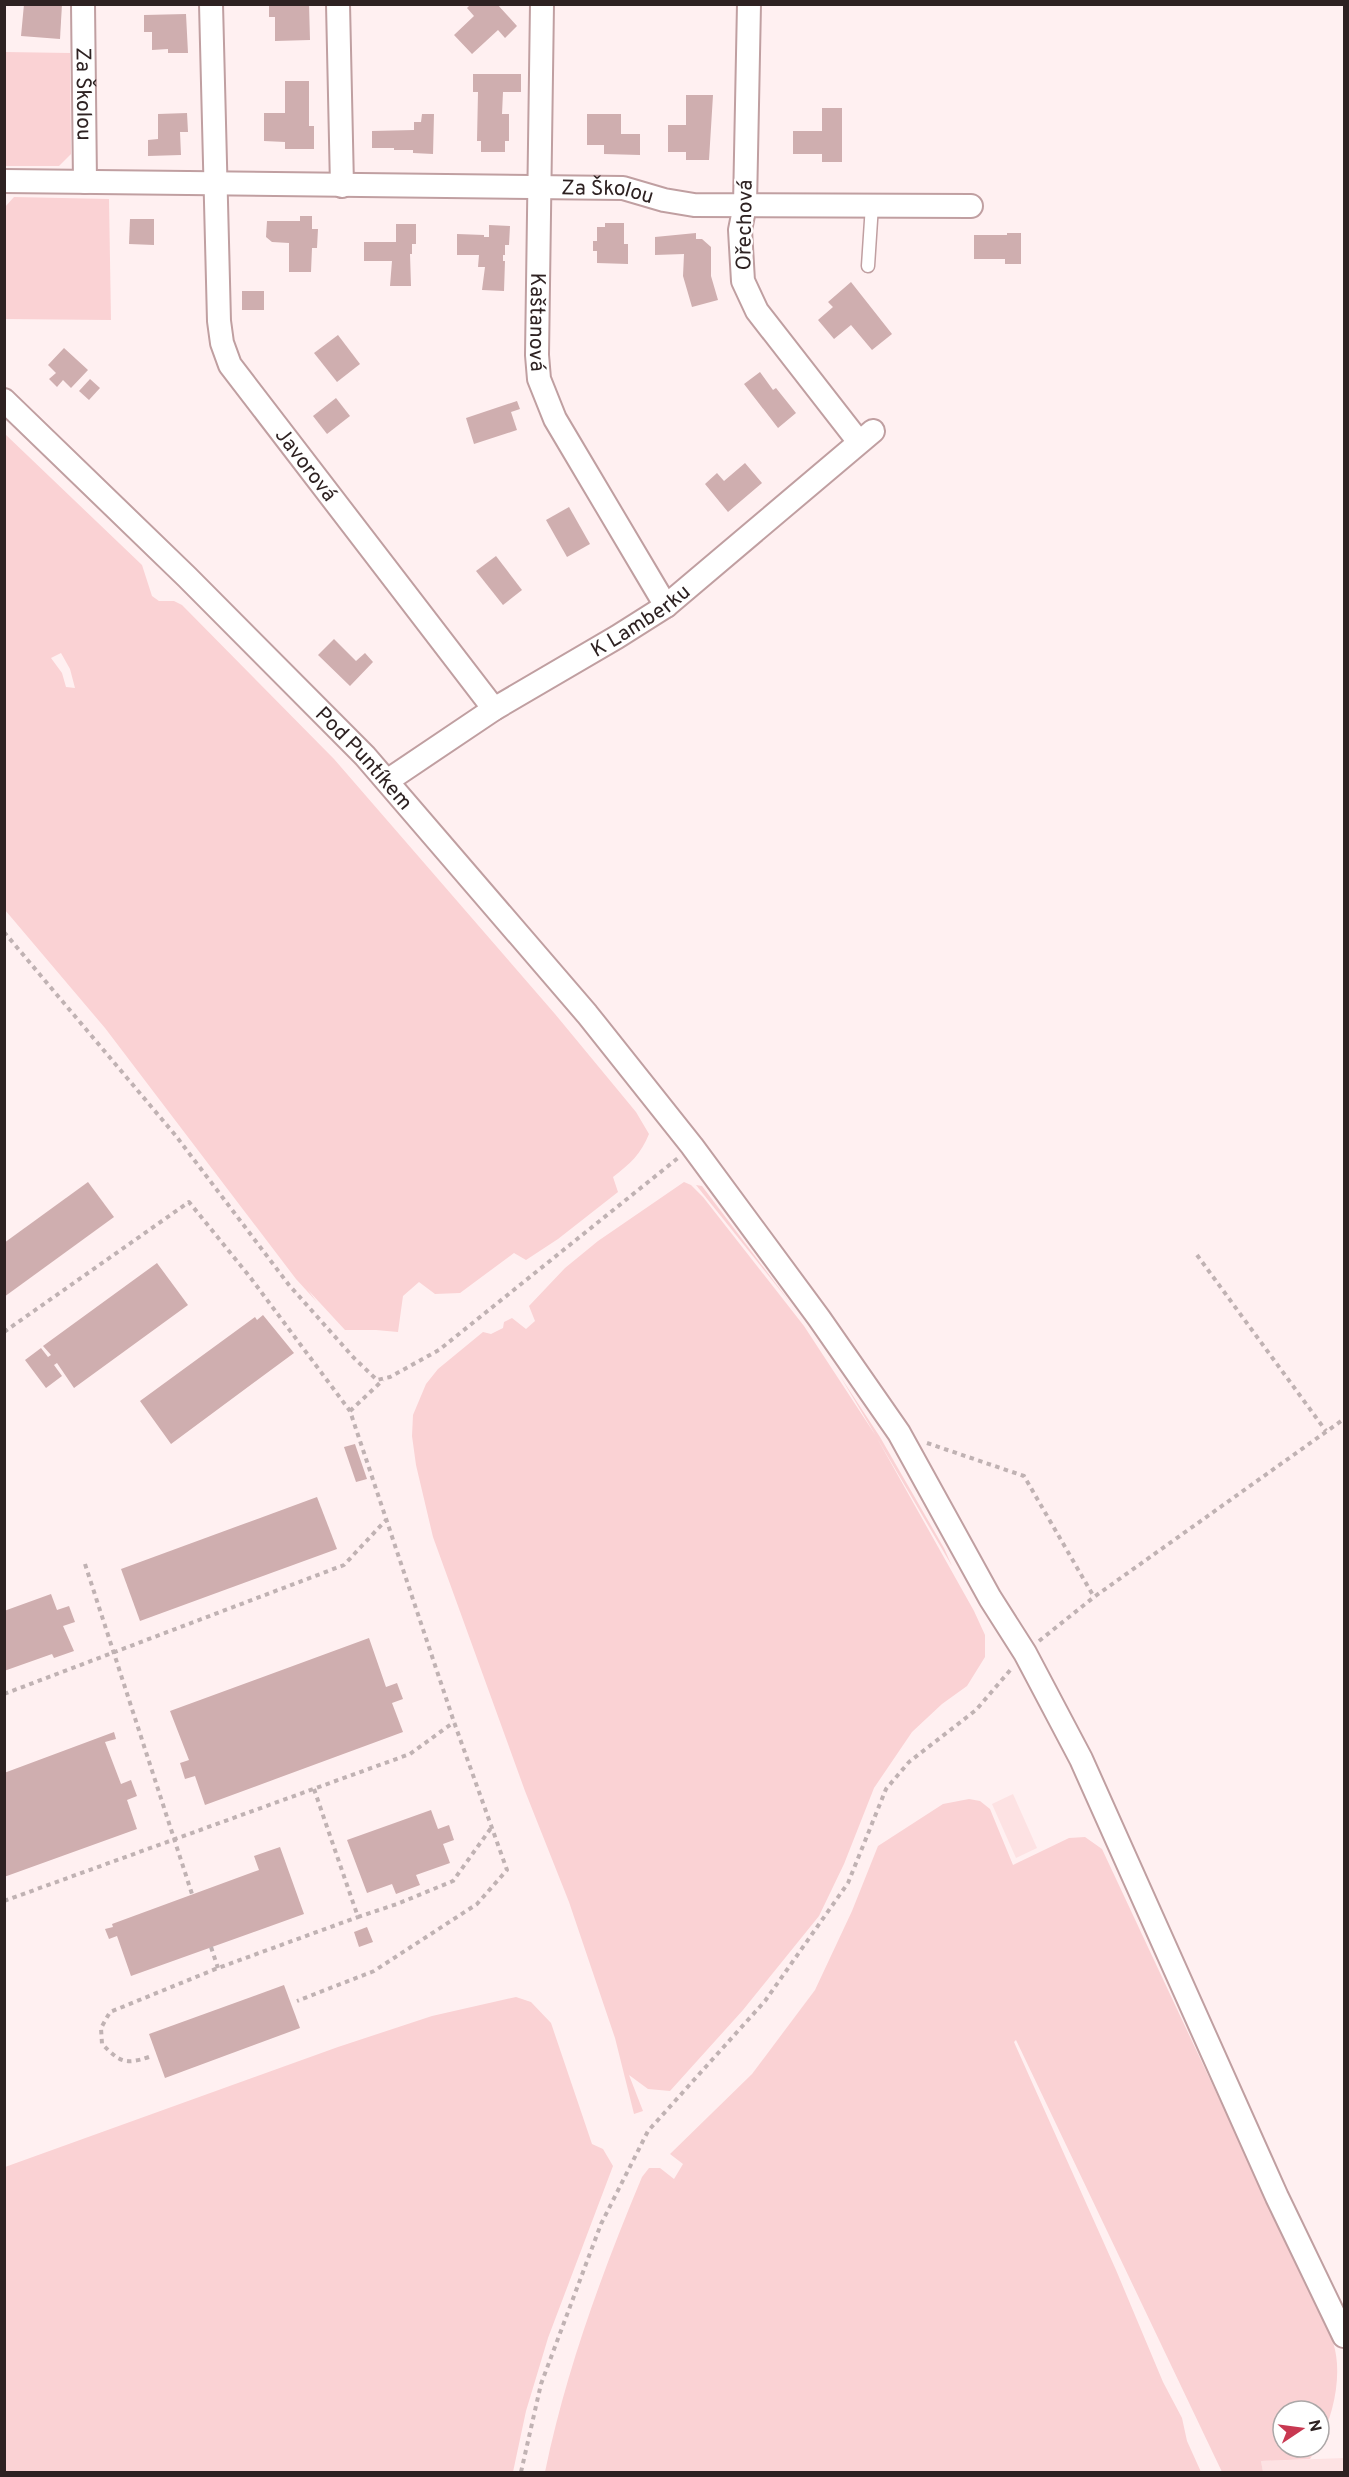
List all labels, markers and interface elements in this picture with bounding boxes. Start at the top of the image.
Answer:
street label: Za Školou [68,47,97,141]
street label: Za Školou [561,175,657,211]
street label: Ořechová [731,179,760,271]
street label: Kaštanová [522,272,550,373]
street label: Javorová [268,423,342,508]
street label: K Lamberku [586,579,697,664]
street label: Pod Puntíkem [309,702,418,816]
north arrow [1271,2399,1331,2459]
text: N [1303,2418,1325,2434]

